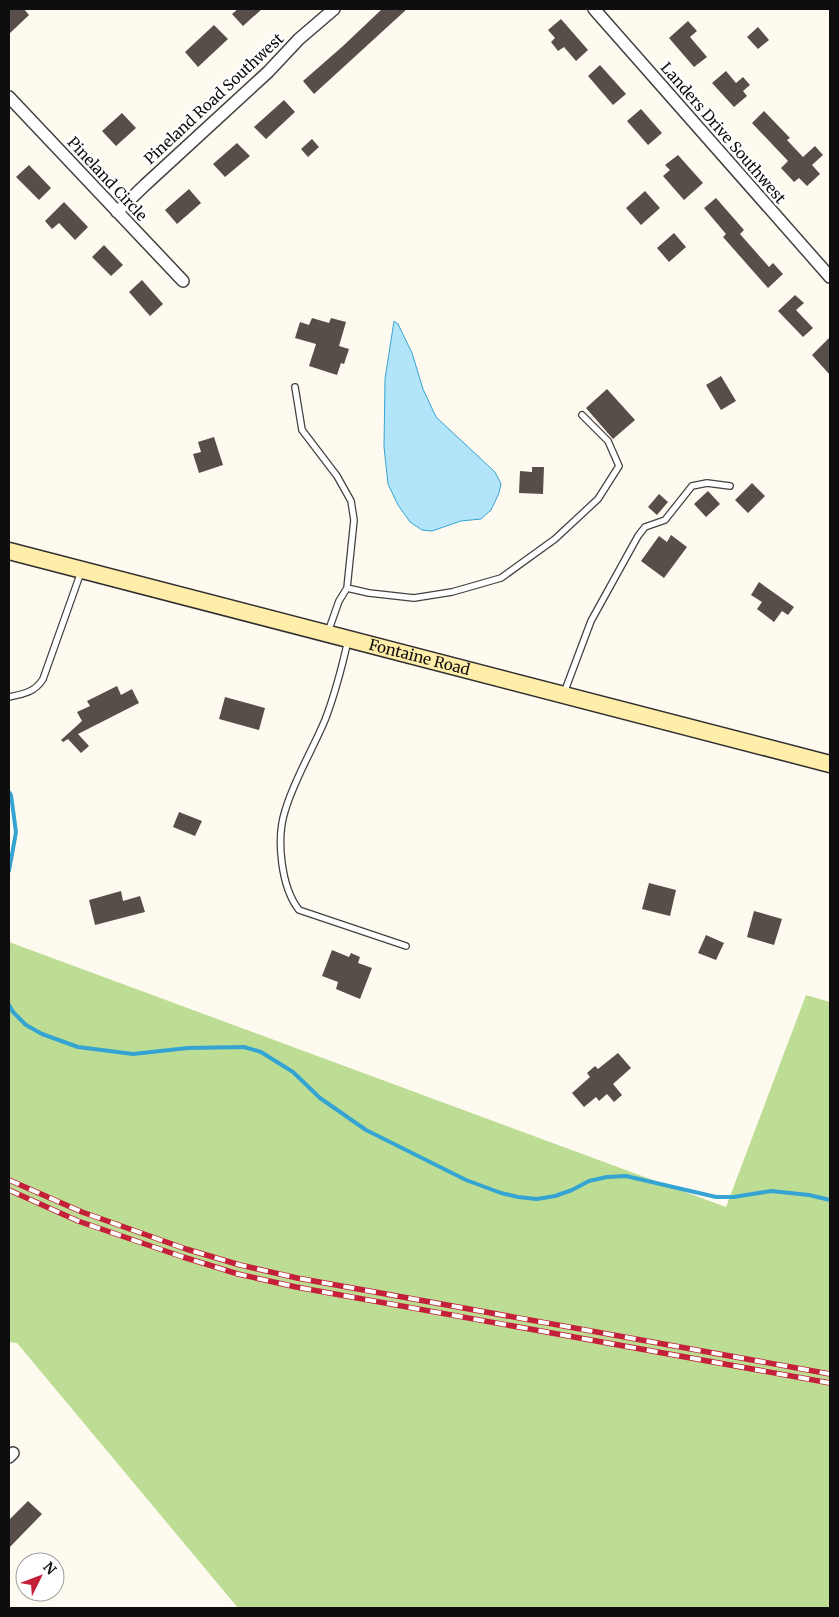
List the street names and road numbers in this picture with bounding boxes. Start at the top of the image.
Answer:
street label: Pineland Road Southwest [140,29,287,168]
street label: Landers Drive Southwest [657,58,790,207]
street label: Pineland Circle [64,133,151,225]
street label: Fontaine Road [367,635,472,679]

